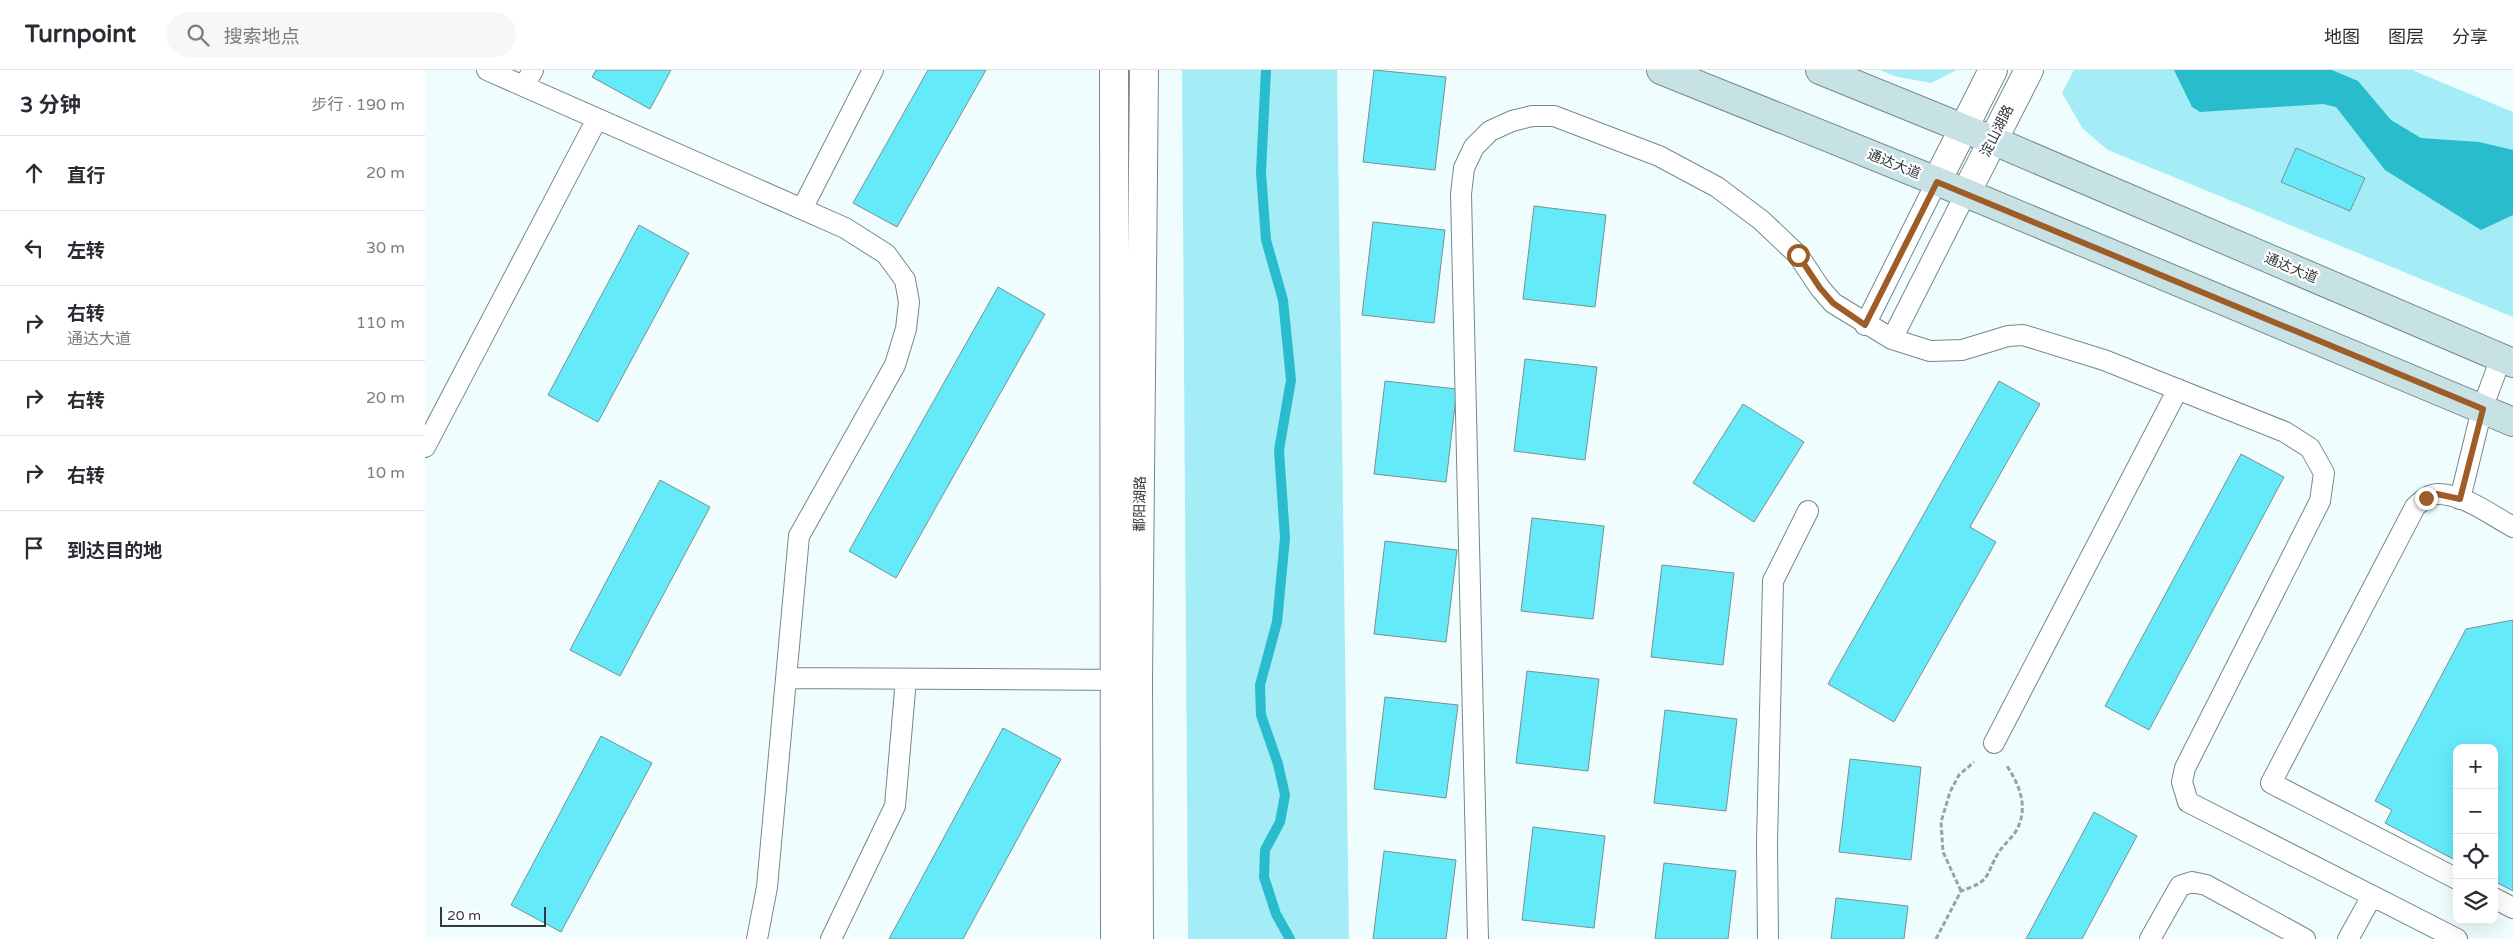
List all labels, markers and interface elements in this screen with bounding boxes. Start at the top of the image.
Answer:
search box [166,12,516,57]
text: Turnpoint [25,20,136,49]
icon: search [184,21,212,49]
text: 搜索地点 [224,26,300,48]
text: 地图 [2324,26,2360,48]
text: 图层 [2388,26,2424,48]
text: 分享 [2452,26,2488,48]
text: 3 分钟 [20,93,81,118]
text: 步行 · 190 m [312,95,405,115]
street label: 淀山湖路 [1977,102,2017,160]
street label: 通达大道 [1865,146,1923,182]
icon: ahead [20,159,48,187]
text: 20 m [366,163,405,183]
text: 直行 [67,165,105,187]
icon: left [20,234,48,262]
text: 30 m [366,238,405,258]
text: 左转 [67,240,105,262]
route start [1787,244,1810,267]
street label: 通达大道 [2262,249,2320,287]
text: 右转 [67,303,105,325]
icon: right [20,309,48,337]
text: 110 m [356,313,405,333]
text: 通达大道 [67,329,131,349]
icon: right [20,384,48,412]
text: 20 m [366,388,405,408]
text: 右转 [67,390,105,412]
icon: right [20,459,48,487]
text: 10 m [366,463,405,483]
text: 右转 [67,465,105,487]
street label: 鄱阳湖路 [1131,476,1149,532]
route end [2415,487,2438,510]
icon: arrive [20,534,48,562]
text: 到达目的地 [67,540,162,562]
map controls [2453,744,2498,924]
button: + [2453,744,2498,789]
button: − [2453,789,2498,834]
button: locate [2453,834,2498,879]
button: layers [2453,879,2498,924]
scale bar [440,904,546,927]
text: 20 m [447,907,481,924]

